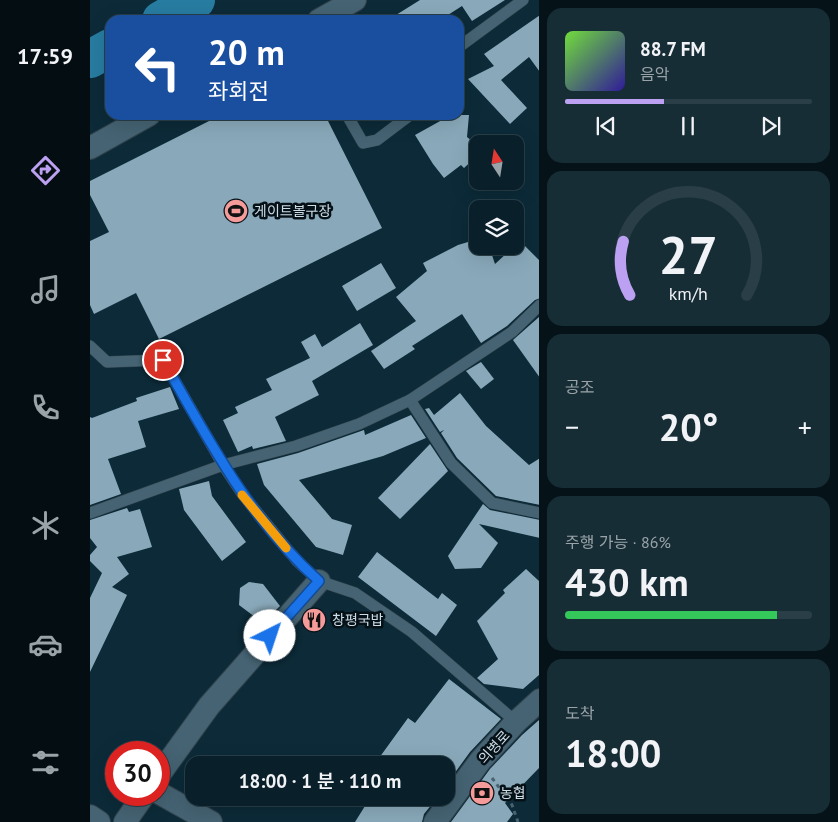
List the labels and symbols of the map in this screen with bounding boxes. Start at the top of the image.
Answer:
north arrow [469,135,524,190]
sports icon: 게이트볼구장 [223,198,249,224]
place label: 게이트볼구장 [254,202,331,220]
pin [142,339,184,381]
restaurant icon: 창평국밥 [301,607,327,633]
position arrow [243,609,295,661]
place label: 창평국밥 [332,611,384,629]
street label: 의병로 [474,727,514,767]
speed limit sign: 30 [105,741,170,806]
bank icon: 농협 [469,780,495,806]
place label: 농협 [500,784,526,802]

